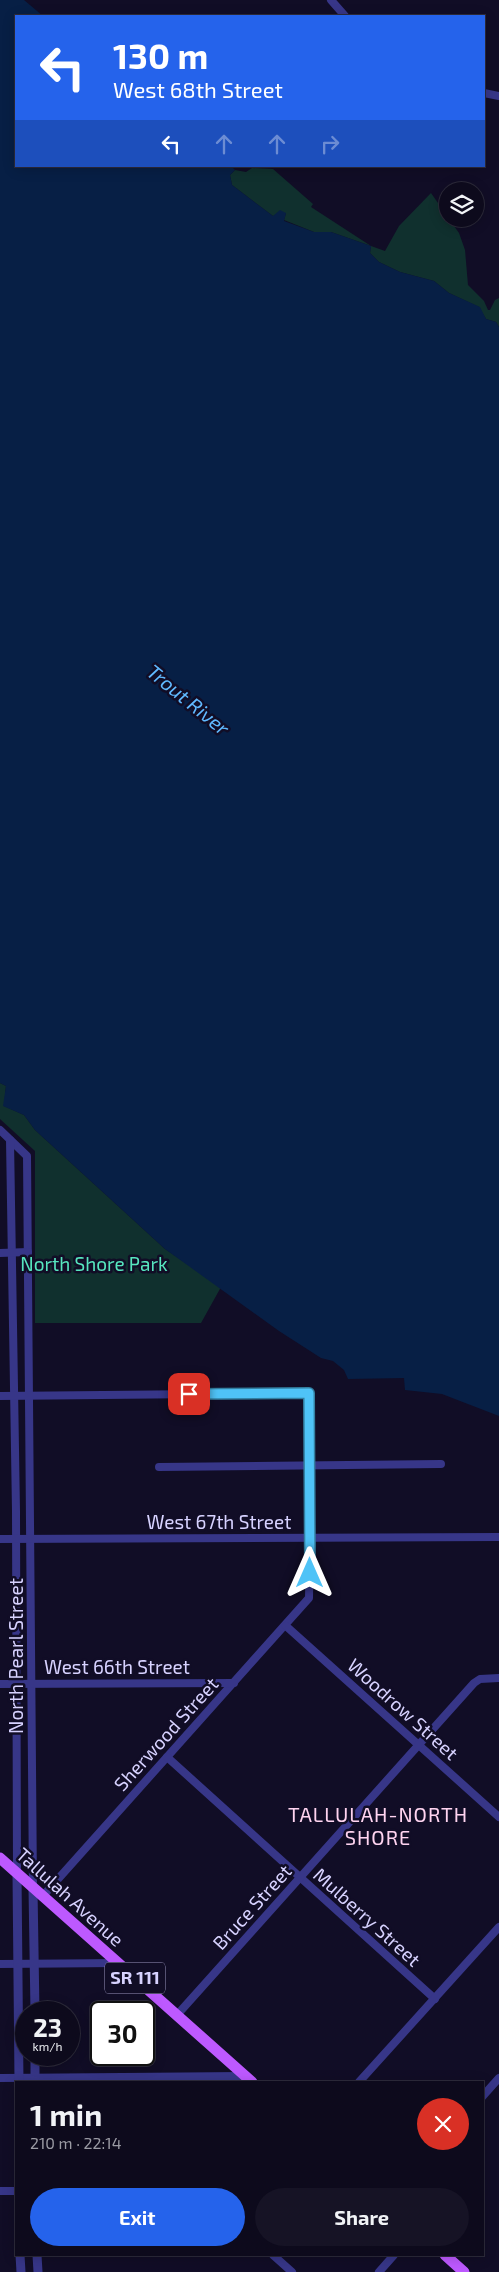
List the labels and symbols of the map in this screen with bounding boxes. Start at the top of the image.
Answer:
water label: Trout River [143,659,235,740]
park label: North Shore Park [20,1252,168,1275]
pin [168,1373,210,1415]
street label: West 67th Street [147,1510,291,1533]
position arrow [283,1546,335,1598]
street label: North Pearl Street [4,1578,27,1734]
street label: Woodrow Street [343,1653,463,1764]
street label: West 66th Street [44,1655,190,1678]
street label: Sherwood Street [109,1672,223,1795]
district label: TALLULAH-NORTH SHORE [288,1802,468,1849]
street label: Tallulah Avenue [12,1842,129,1951]
street label: Bruce Street [207,1859,296,1954]
street label: Mulberry Street [309,1863,426,1971]
road number: SR 111 [105,1962,165,1994]
speed limit sign: 30 [90,2001,155,2066]

